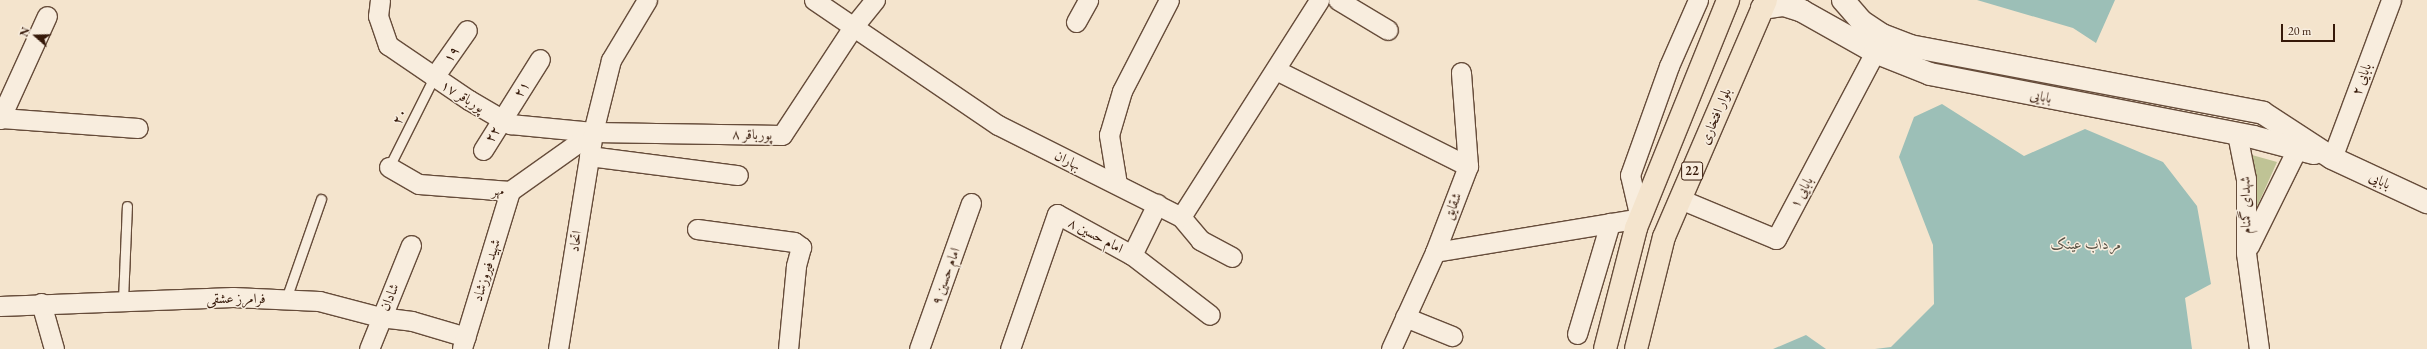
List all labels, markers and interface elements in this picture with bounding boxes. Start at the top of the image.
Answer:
north arrow [16,16,56,56]
scale bar [2283,16,2337,42]
text: 20 m [2288,23,2311,39]
text: N [17,25,33,38]
street label: ۱۹ [439,42,463,66]
street label: بابایی ۲ [2347,61,2375,97]
street label: پورباقر ۱۷ [438,76,488,116]
street label: ۲۱ [510,78,532,100]
street label: بلوار افتخاری [1696,85,1734,147]
street label: بابایی [2029,86,2053,106]
street label: ۲۰ [388,105,410,127]
street label: ۲۲ [481,123,503,145]
street label: پورباقر ۸ [732,125,772,143]
street label: بهاران [1052,146,1084,174]
road number: 22 [1681,160,1703,182]
street label: بابایی [2366,168,2394,192]
street label: بابایی ۱ [1786,173,1816,211]
street label: شهدای گمنام [2236,176,2254,234]
street label: مهر [491,181,505,199]
street label: شقایق [1439,190,1465,222]
street label: امام حسین ۸ [1066,214,1126,256]
street label: اتحاد [565,229,585,253]
water label: مرداب عینک [2051,235,2121,253]
street label: شهید فیروزشاد [469,237,503,303]
street label: امام حسین ۹ [927,245,963,307]
street label: شادان [376,281,402,313]
street label: فرامرز عشقی [206,290,266,306]

